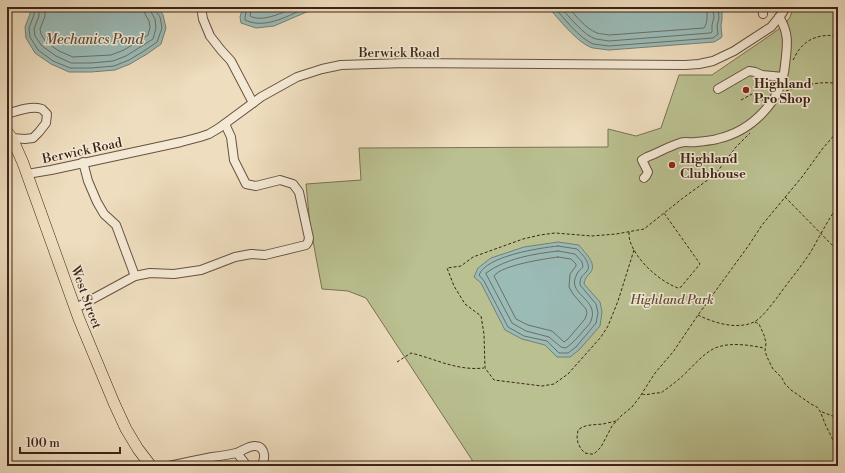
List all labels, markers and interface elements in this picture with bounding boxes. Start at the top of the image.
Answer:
water label: Mechanics Pond [45,31,144,49]
street label: Berwick Road [357,45,440,61]
place label: Highland Pro Shop [754,76,812,107]
marker: Highland Pro Shop [741,85,751,95]
street label: Berwick Road [40,135,124,167]
place label: Highland Clubhouse [680,151,746,182]
marker: Highland Clubhouse [667,160,677,170]
street label: West Street [67,263,105,331]
park label: Highland Park [629,292,714,308]
scale bar [20,429,120,455]
text: 100 m [26,436,60,451]

